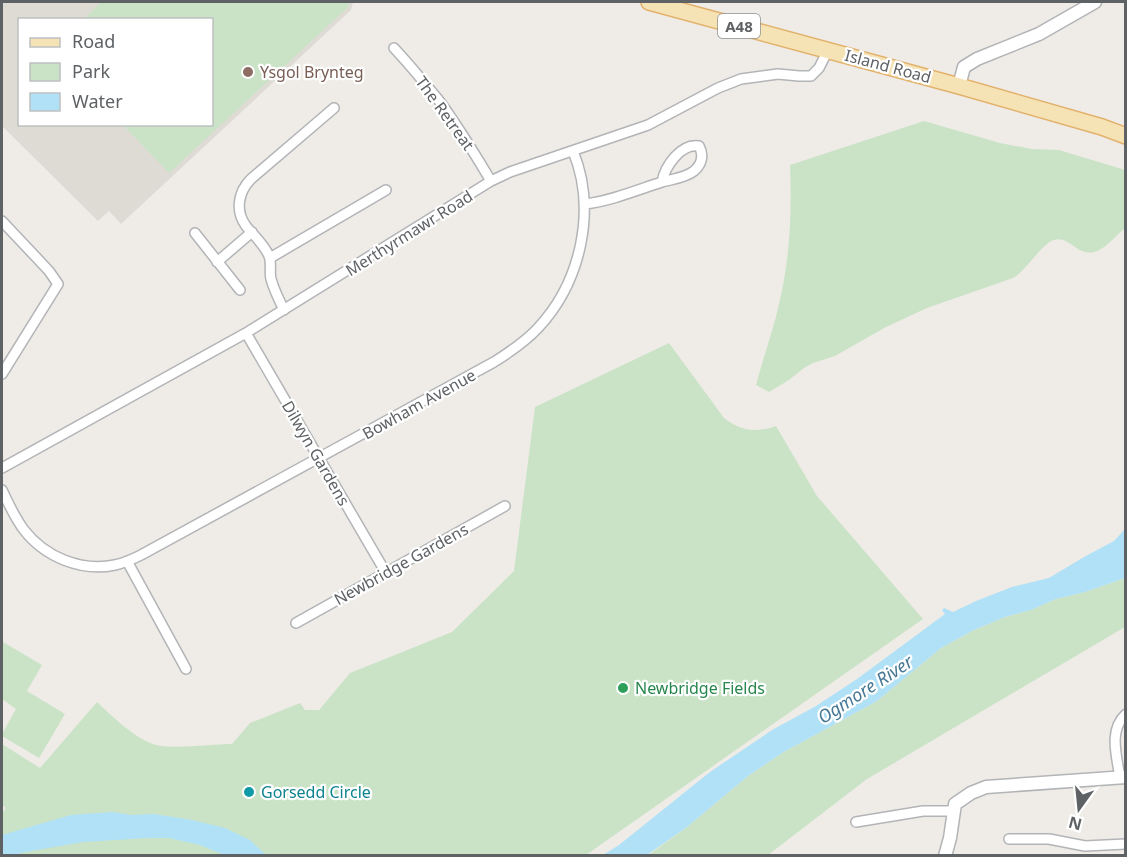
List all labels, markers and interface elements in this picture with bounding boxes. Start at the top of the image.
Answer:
road number: A48 [718,14,760,38]
legend [18,18,213,126]
text: Road [72,29,115,53]
street label: Island Road [842,44,934,88]
text: Park [72,59,110,83]
place label: Ysgol Brynteg [260,61,364,83]
marker: Ysgol Brynteg [241,65,255,79]
street label: The Retreat [411,71,480,155]
text: Water [72,89,123,113]
street label: Merthyrmawr Road [341,185,477,281]
street label: Bowham Avenue [358,364,480,444]
street label: Dilwyn Gardens [277,396,355,510]
street label: Newbridge Gardens [330,518,472,610]
water label: Ogmore River [813,649,918,729]
place label: Newbridge Fields [635,677,765,699]
marker: Newbridge Fields [616,681,630,695]
north arrow [1049,779,1109,839]
place label: Gorsedd Circle [261,781,371,803]
marker: Gorsedd Circle [242,785,256,799]
text: N [1066,811,1084,836]

